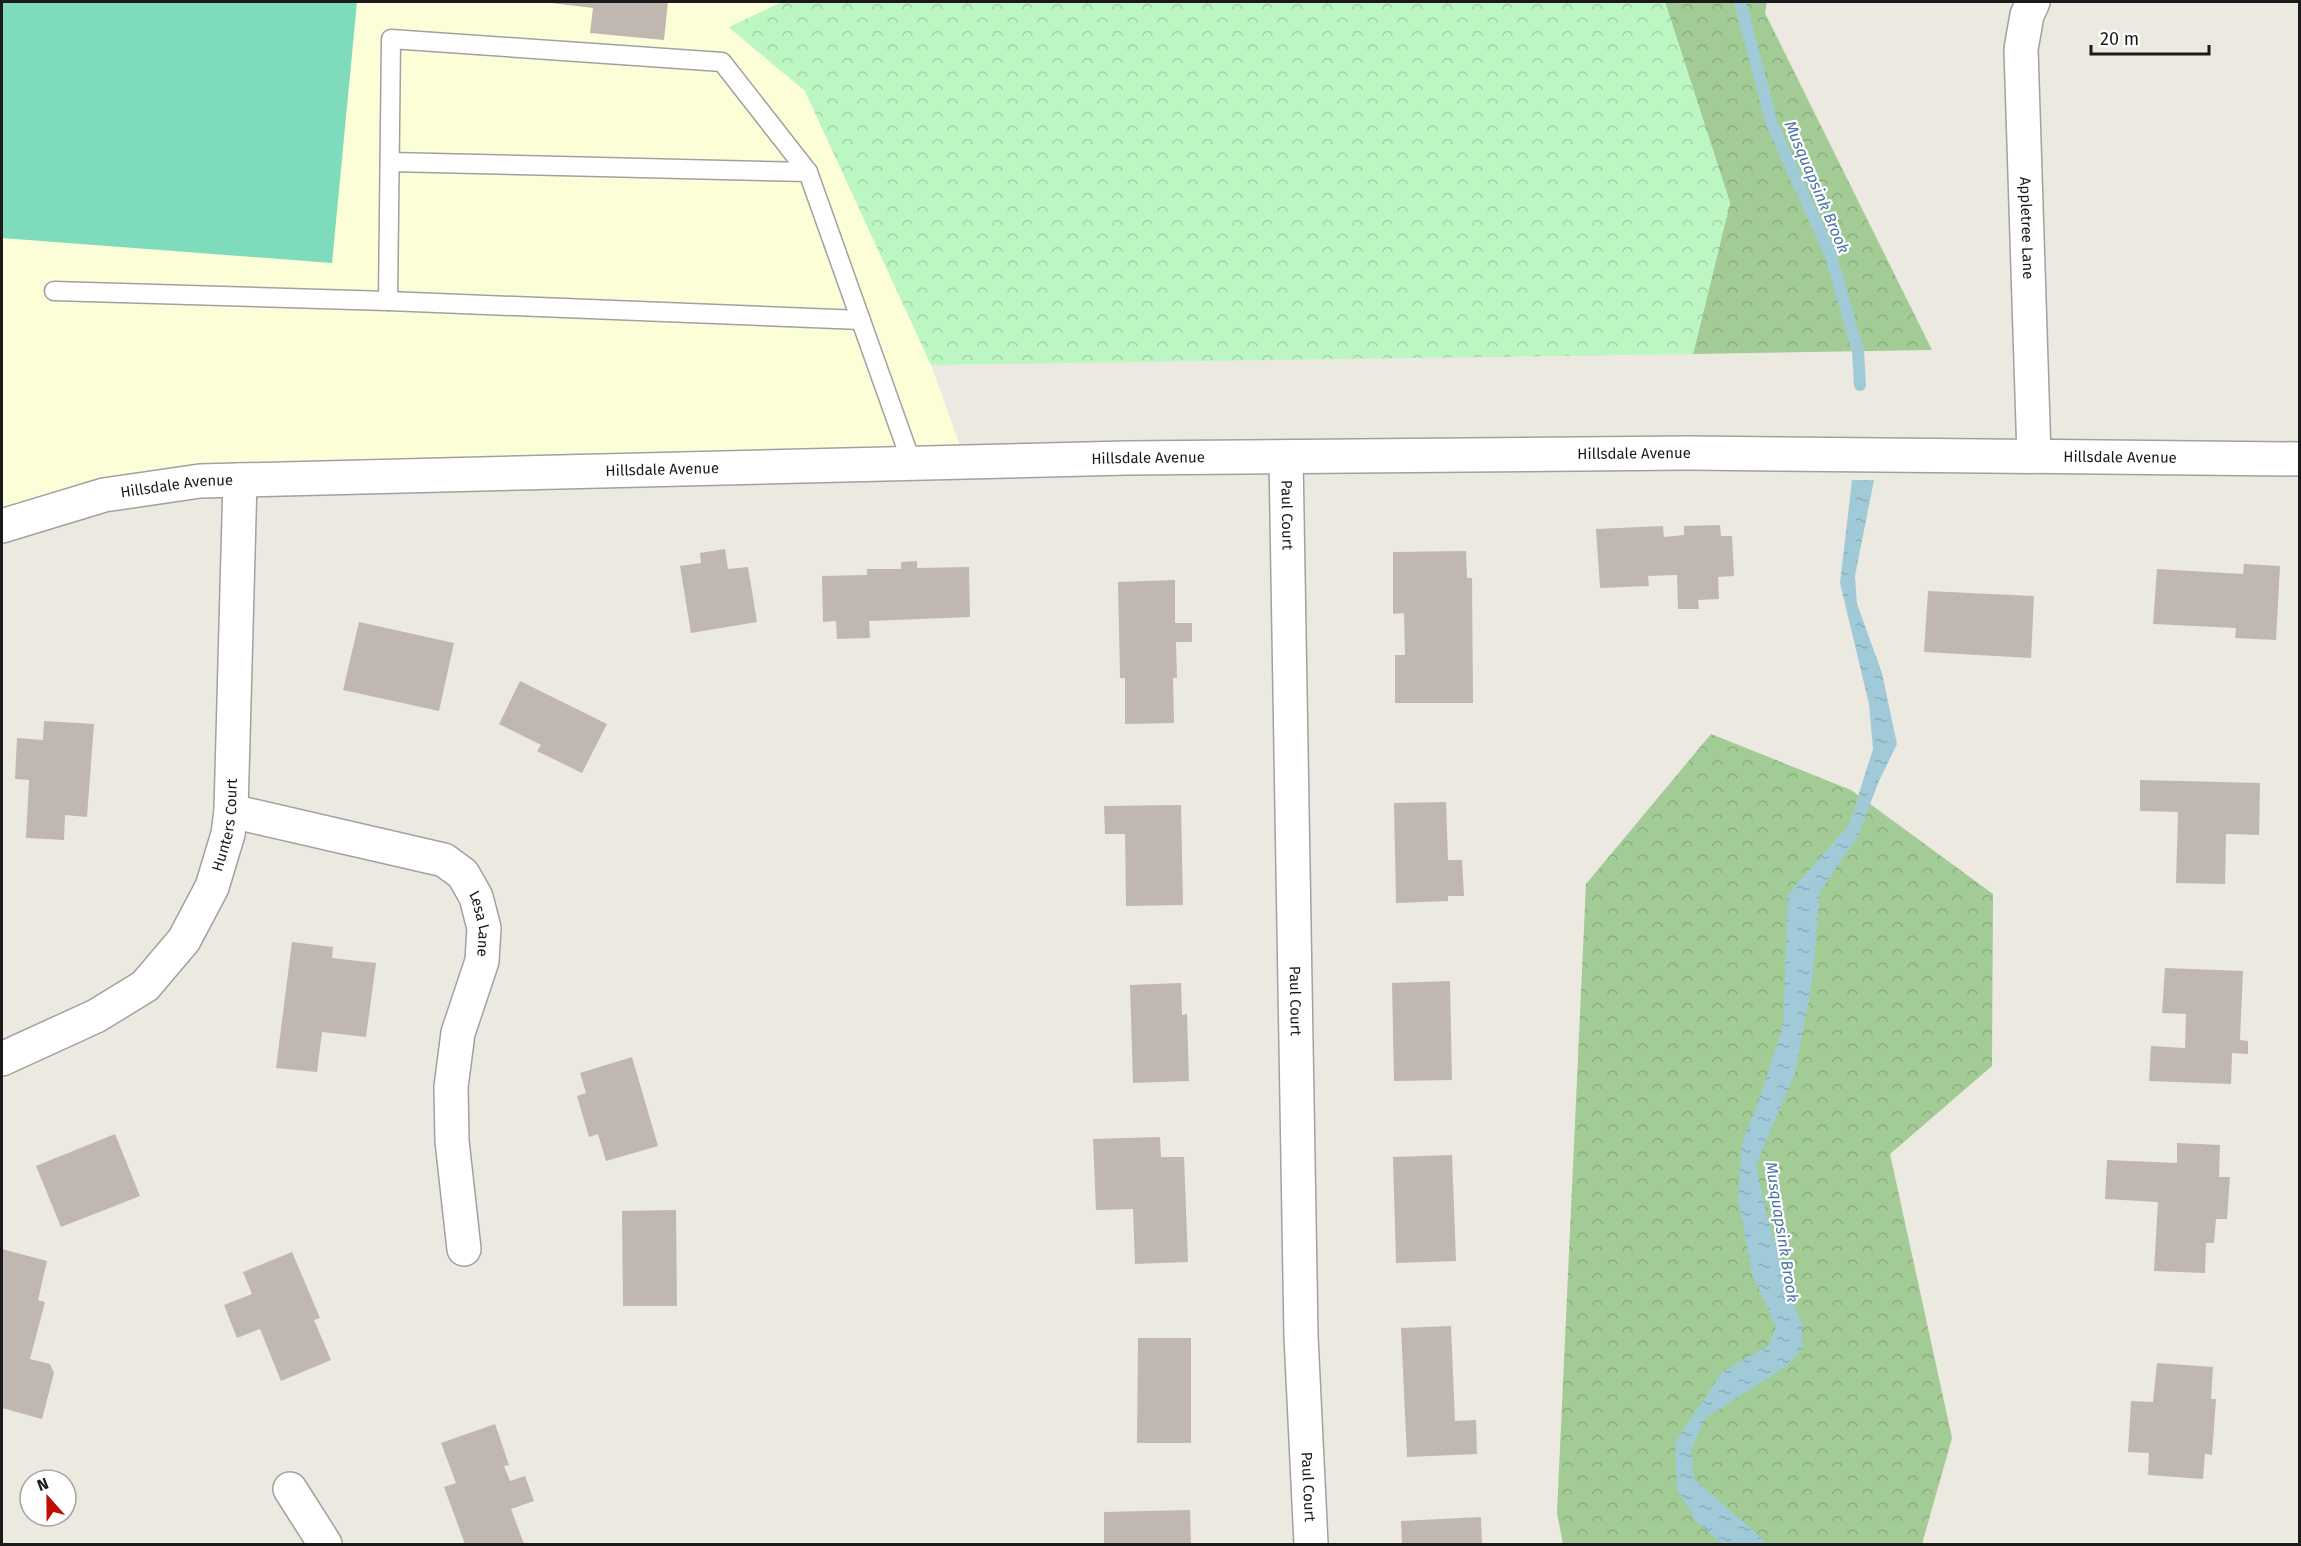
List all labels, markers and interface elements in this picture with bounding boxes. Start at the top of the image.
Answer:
scale bar [2091,18,2210,56]
text: 20 m [2100,28,2139,50]
water label: Musquapsink Brook [1780,118,1854,256]
street label: Appletree Lane [2016,177,2037,280]
street label: Hillsdale Avenue [1577,444,1691,463]
street label: Hillsdale Avenue [1091,448,1205,468]
street label: Hillsdale Avenue [2063,448,2177,467]
street label: Hillsdale Avenue [605,459,719,480]
street label: Hillsdale Avenue [119,471,233,502]
street label: Paul Court [1277,480,1297,551]
street label: Hunters Court [208,778,241,874]
street label: Lesa Lane [465,887,494,957]
street label: Paul Court [1286,966,1305,1037]
water label: Musquapsink Brook [1761,1160,1803,1304]
street label: Paul Court [1298,1451,1319,1523]
north arrow [18,1468,78,1528]
text: N [34,1474,51,1495]

